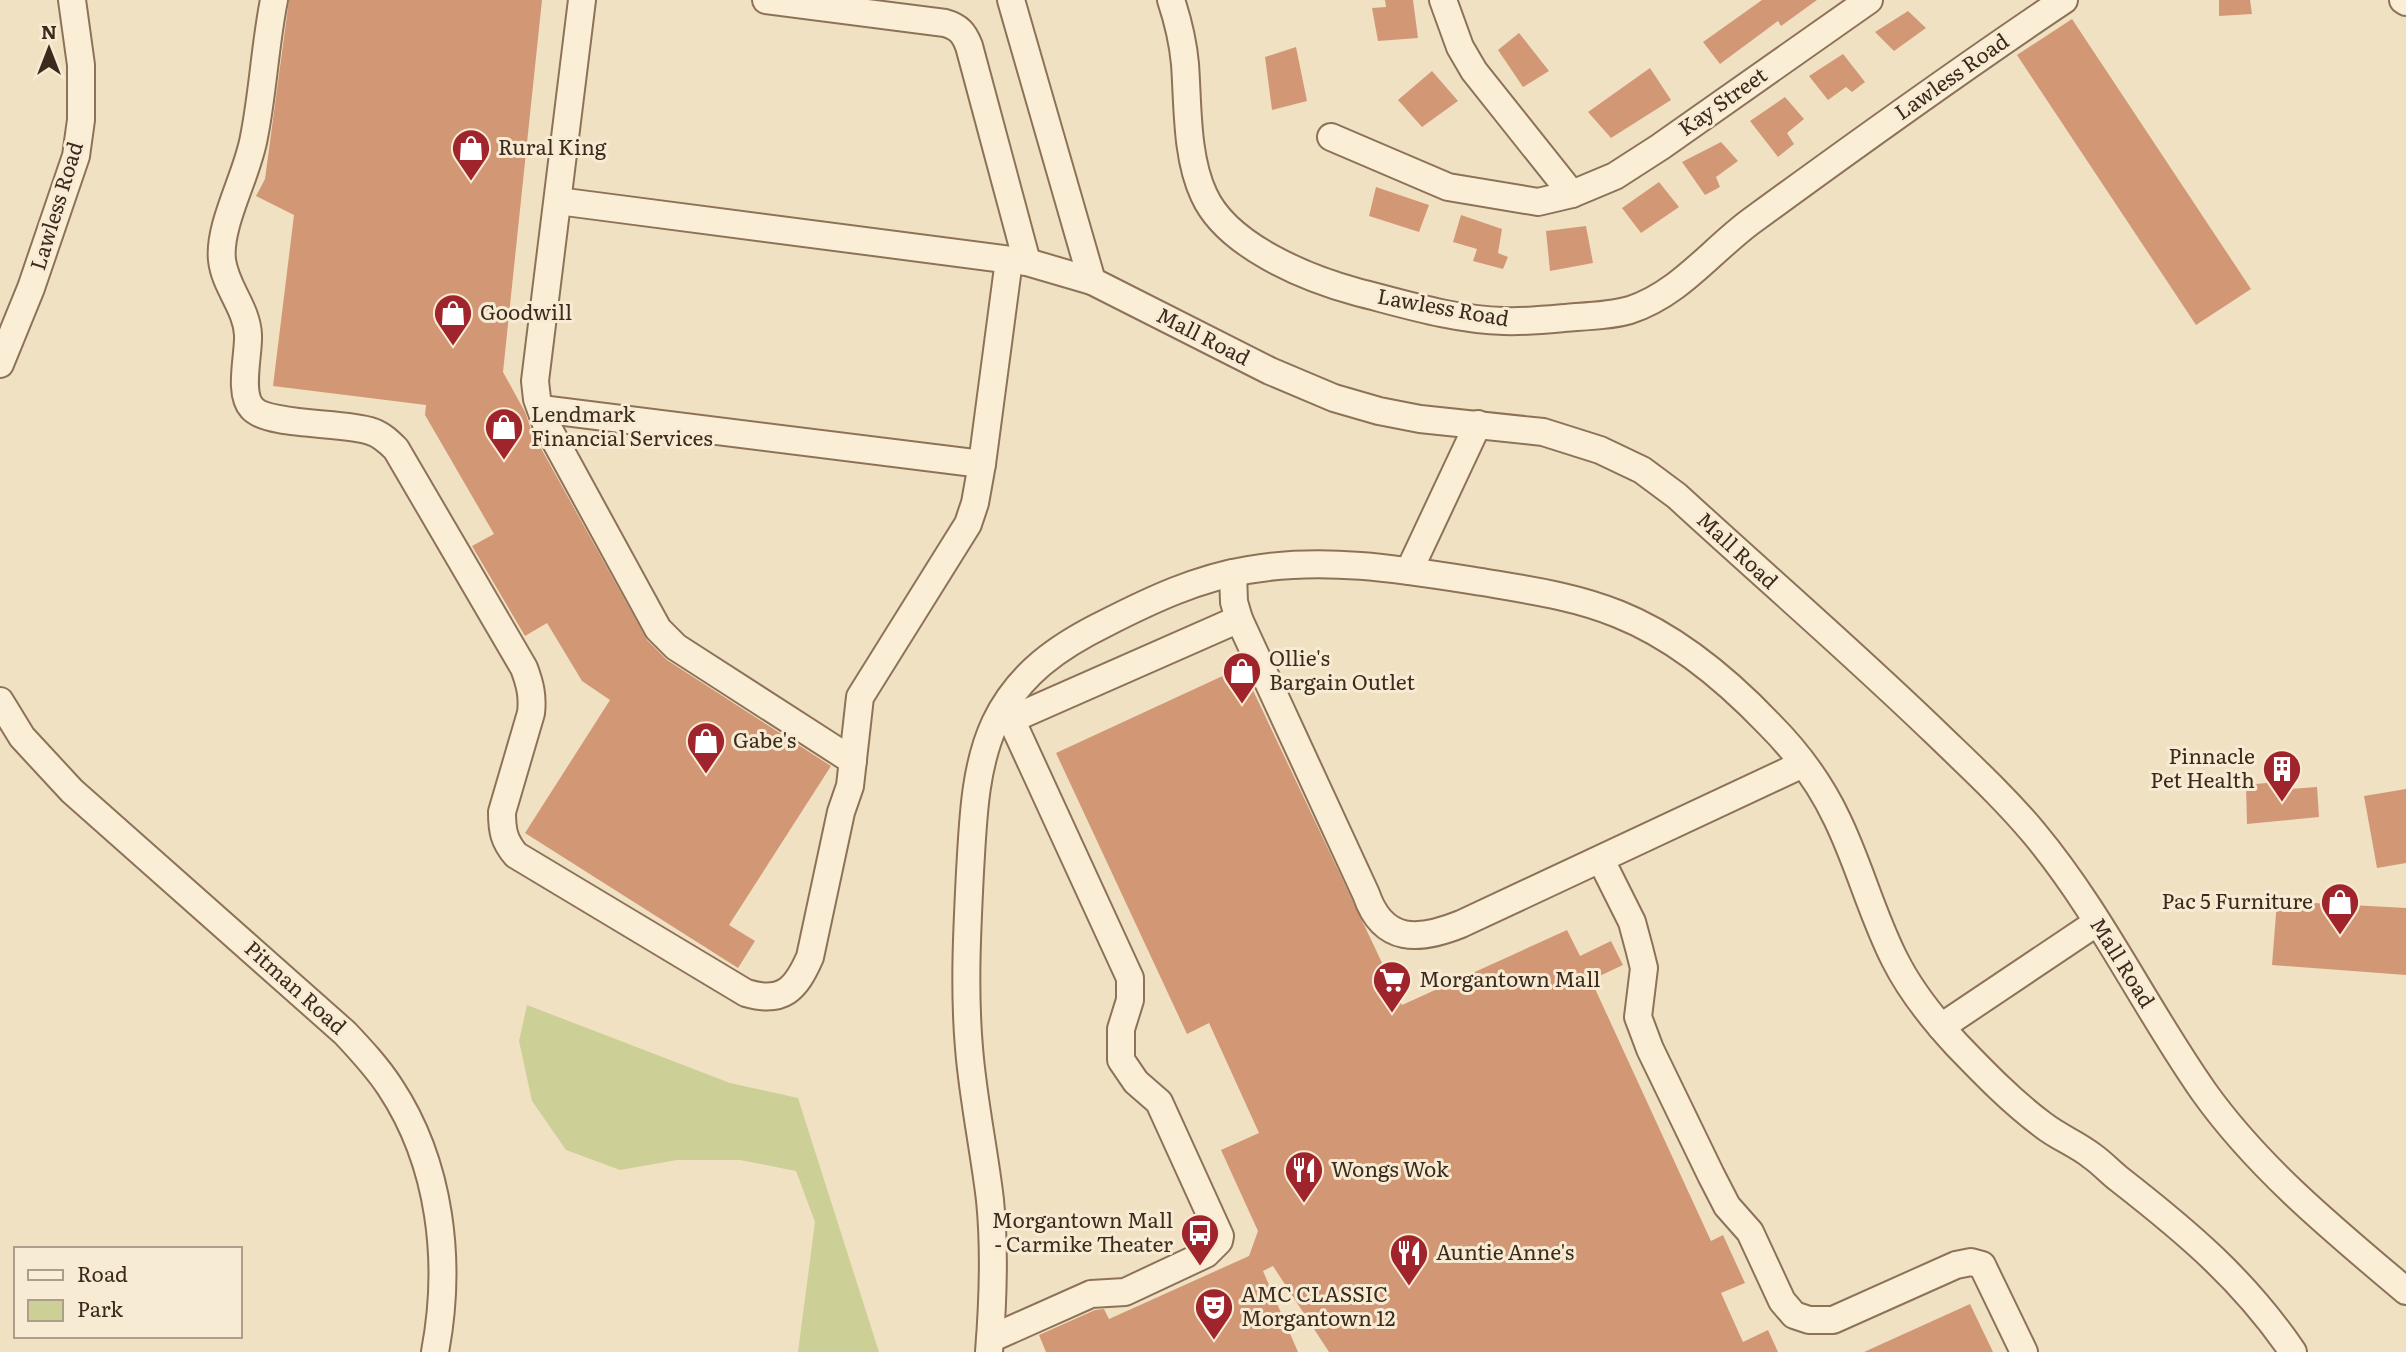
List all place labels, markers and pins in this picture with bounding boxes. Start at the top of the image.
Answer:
shop icon: Rural King [450,127,492,182]
place label: Rural King [498,130,607,161]
shop icon: Goodwill [432,292,474,347]
place label: Goodwill [480,295,572,326]
place label: Lendmark Financial Services [531,397,713,452]
shop icon: Lendmark Financial Services [483,406,525,461]
place label: Ollie's Bargain Outlet [1269,641,1415,696]
shop icon: Ollie's Bargain Outlet [1221,650,1263,705]
shop icon: Gabe's [685,720,727,775]
place label: Gabe's [733,723,796,754]
place label: Pinnacle Pet Health [2150,739,2255,794]
building icon: Pinnacle Pet Health [2261,748,2303,803]
shop icon: Pac 5 Furniture [2319,881,2361,936]
place label: Pac 5 Furniture [2161,884,2313,915]
supermarket icon: Morgantown Mall [1371,959,1413,1014]
place label: Morgantown Mall [1419,962,1600,993]
restaurant icon: Wongs Wok [1283,1149,1325,1204]
place label: Wongs Wok [1331,1152,1449,1183]
place label: Morgantown Mall - Carmike Theater [992,1203,1173,1258]
bus stop icon: Morgantown Mall - Carmike Theater [1179,1212,1221,1267]
restaurant icon: Auntie Anne's [1388,1232,1430,1287]
place label: Auntie Anne's [1436,1235,1574,1266]
place label: AMC CLASSIC Morgantown 12 [1241,1277,1395,1332]
theatre icon: AMC CLASSIC Morgantown 12 [1193,1286,1235,1341]

